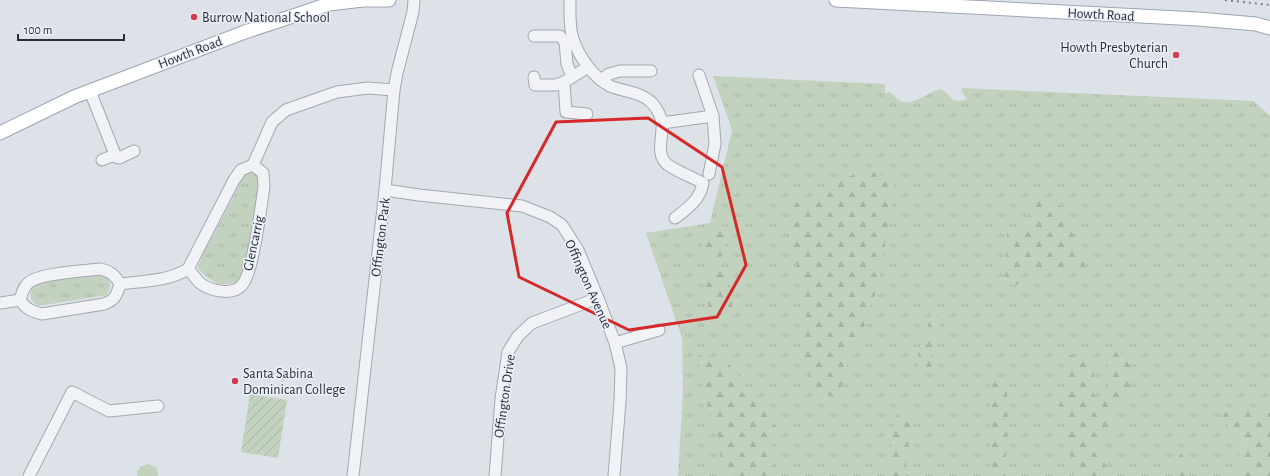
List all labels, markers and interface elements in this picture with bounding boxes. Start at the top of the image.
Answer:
street label: Howth Road [1067,6,1135,24]
place label: Burrow National School [202,11,330,25]
marker: Burrow National School [189,12,199,22]
scale bar [18,16,124,42]
text: 100 m [24,24,52,36]
street label: Howth Road [156,34,224,72]
place label: Howth Presbyterian Church [1060,41,1168,71]
marker: Howth Presbyterian Church [1171,50,1181,60]
street label: Offington Park [369,196,393,277]
street label: Glencarrig [241,214,267,272]
street label: Offington Avenue [562,238,614,331]
street label: Offington Drive [492,353,518,439]
place label: Santa Sabina Dominican College [243,367,345,397]
marker: Santa Sabina Dominican College [230,376,240,386]

